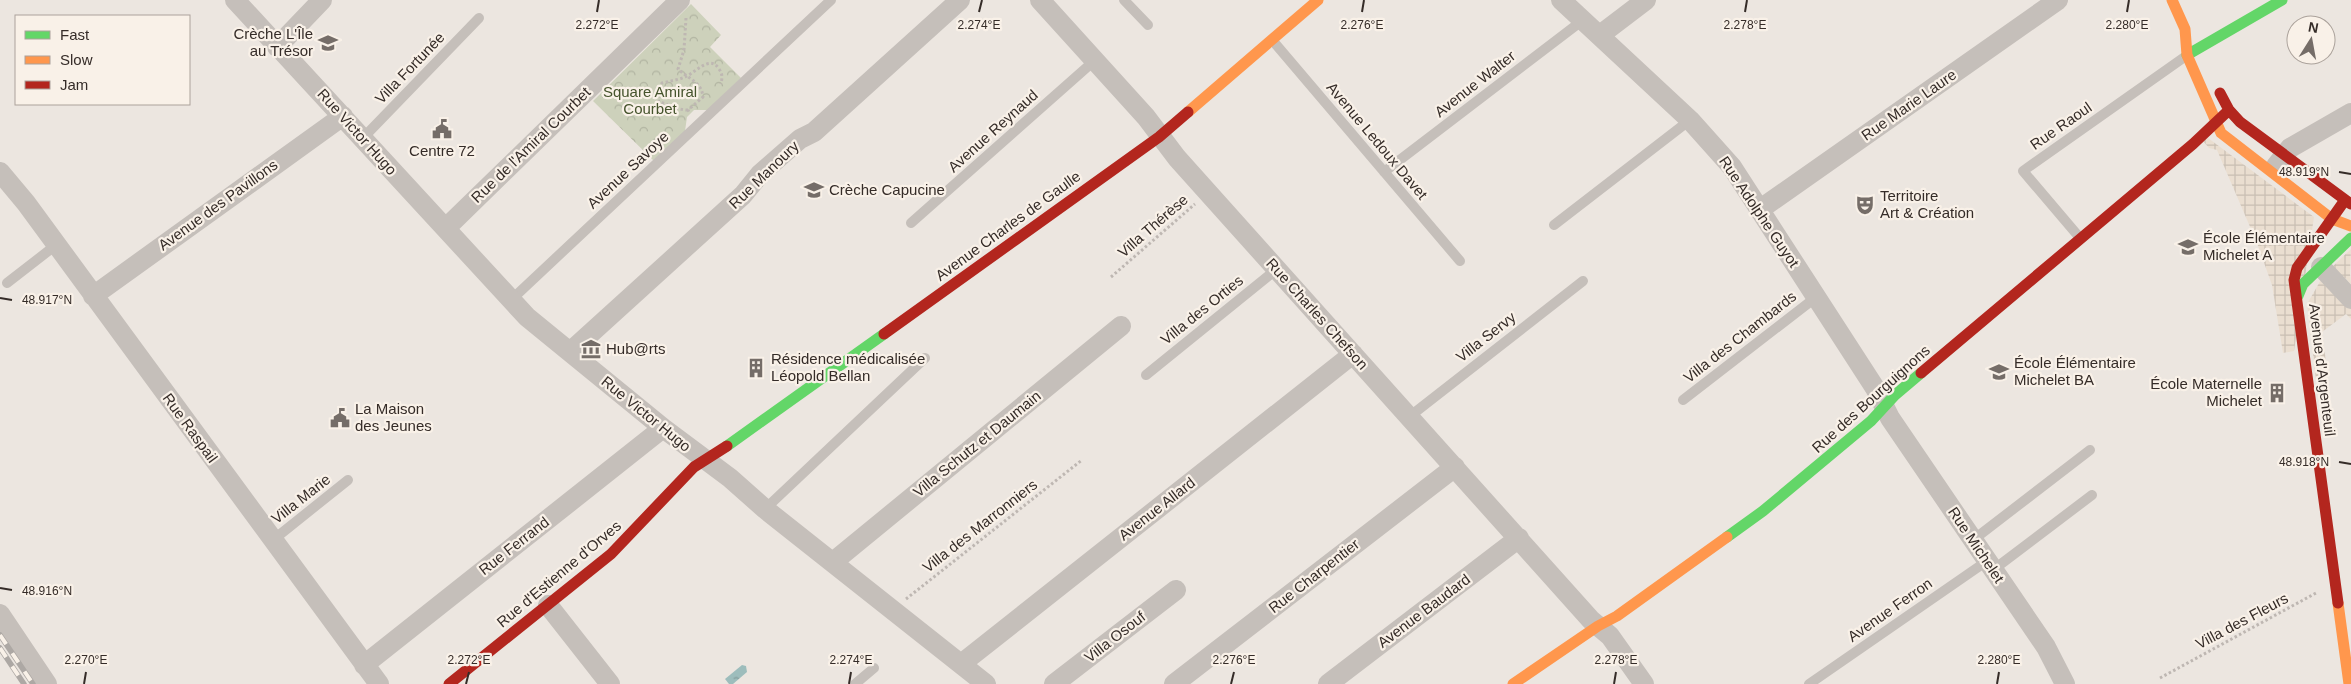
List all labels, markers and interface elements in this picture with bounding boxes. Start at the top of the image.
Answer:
legend [15,15,190,105]
north arrow [2286,15,2336,65]
text: 2.272°E [576,18,618,32]
text: 2.274°E [958,18,1000,32]
text: 2.276°E [1341,18,1383,32]
text: 2.278°E [1724,18,1766,32]
text: 2.280°E [2106,18,2148,32]
text: N [2307,18,2320,36]
place label: Crèche L'Île au Trésor [233,25,313,59]
text: Fast [60,26,90,43]
street label: Villa Fortunée [371,29,448,107]
school or university icon: Crèche L'Île au Trésor [317,32,339,54]
street label: Avenue Walter [1431,47,1518,120]
text: Slow [60,51,93,68]
street label: Rue Marie Laure [1858,66,1959,144]
text: Jam [60,76,88,93]
street label: Avenue Ledoux Davet [1324,79,1432,203]
street label: Rue de l'Amiral Courbet [468,83,594,206]
park label: Square Amiral Courbet [603,83,697,117]
street label: Rue Victor Hugo [314,85,400,178]
street label: Avenue Reynaud [944,86,1041,175]
street label: Rue Raoul [2027,98,2095,153]
public building icon: Centre 72 [431,118,453,140]
street label: Avenue Savoye [584,128,672,212]
street label: Rue Manoury [725,137,802,212]
place label: Centre 72 [409,142,475,159]
street label: Rue Adolphe Guyot [1716,153,1803,271]
street label: Avenue des Pavillons [155,156,281,254]
text: 48.919°N [2279,165,2329,179]
street label: Avenue Charles de Gaulle [932,167,1083,284]
school or university icon: Crèche Capucine [803,179,825,201]
place label: Crèche Capucine [829,181,945,198]
place label: Territoire Art & Création [1880,187,1974,221]
street label: Villa Thérèse [1114,191,1191,261]
theatre icon: Territoire Art & Création [1854,194,1876,216]
place label: École Élémentaire Michelet A [2203,229,2325,263]
school or university icon: École Élémentaire Michelet A [2177,236,2199,258]
street label: Rue Charles Chefson [1263,255,1372,373]
street label: Villa des Orties [1157,271,1246,348]
street label: Villa des Chambards [1680,287,1799,386]
text: 48.917°N [22,293,72,307]
street label: Avenue d'Argenteuil [2306,303,2339,437]
street label: Villa Servy [1453,308,1519,365]
museum icon: Hub@rts [580,338,602,360]
place label: Hub@rts [606,340,665,357]
street label: Rue des Bourguignons [1808,341,1933,456]
place label: Résidence médicalisée Léopold Bellan [771,350,925,384]
place label: École Élémentaire Michelet BA [2014,354,2136,388]
building icon: Résidence médicalisée Léopold Bellan [745,357,767,379]
school or university icon: École Élémentaire Michelet BA [1988,361,2010,383]
street label: Rue Victor Hugo [598,372,694,455]
place label: École Maternelle Michelet [2150,375,2263,409]
building icon: École Maternelle Michelet [2266,382,2288,404]
street label: Villa Schutz et Daumain [910,387,1044,500]
street label: Rue Raspail [160,390,221,466]
place label: La Maison des Jeunes [355,400,432,434]
public building icon: La Maison des Jeunes [329,407,351,429]
text: 48.918°N [2279,455,2329,469]
street label: Villa Marie [268,470,333,527]
street label: Avenue Allard [1115,473,1198,544]
street label: Villa des Marronniers [919,476,1040,576]
street label: Rue Michelet [1945,504,2008,586]
street label: Rue Ferrand [475,513,552,578]
street label: Rue d'Estienne d'Orves [493,517,624,630]
street label: Rue Charpentier [1265,535,1362,616]
street label: Avenue Baudard [1374,570,1473,651]
street label: Avenue Ferron [1844,574,1935,645]
text: 48.916°N [22,584,72,598]
street label: Villa des Fleurs [2193,589,2291,652]
street label: Villa Osouf [1081,607,1149,666]
text: 2.270°E [65,653,107,667]
text: 2.272°E [448,653,490,667]
text: 2.274°E [830,653,872,667]
text: 2.276°E [1213,653,1255,667]
text: 2.278°E [1595,653,1637,667]
text: 2.280°E [1978,653,2020,667]

